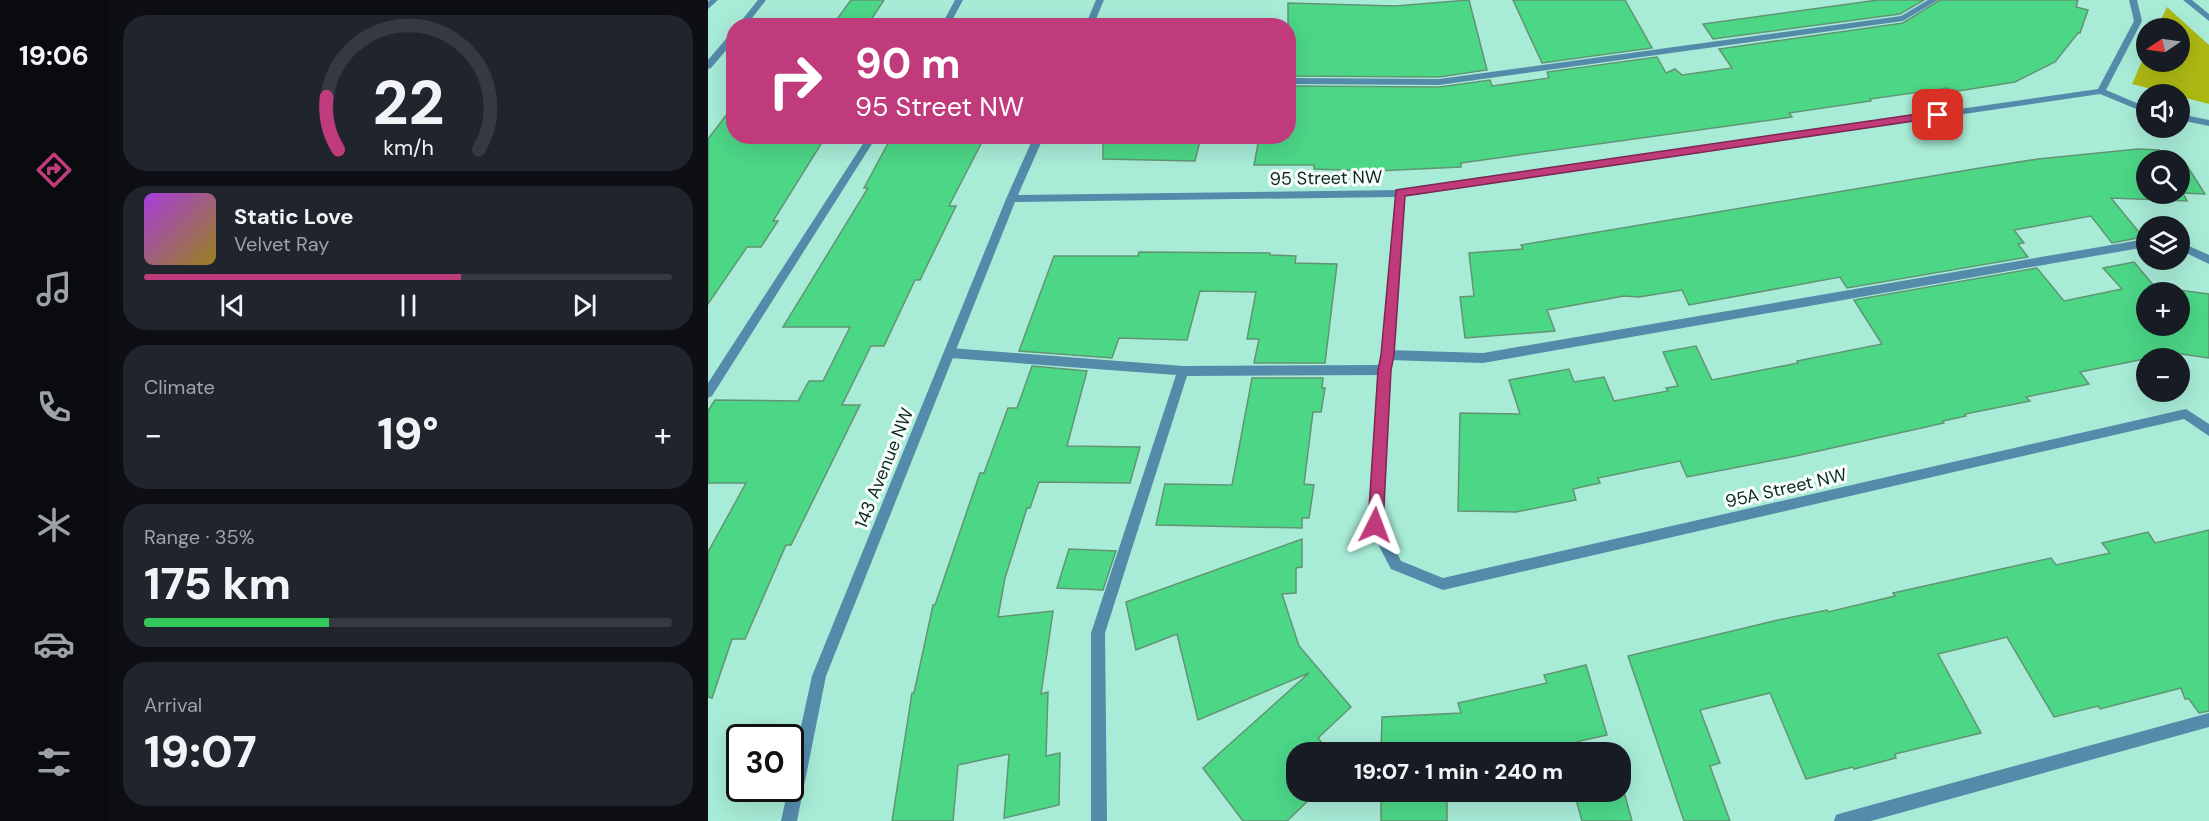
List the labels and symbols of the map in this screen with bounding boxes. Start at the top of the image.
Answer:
north arrow [2136,18,2190,72]
pin [1912,89,1963,140]
street label: 95 Street NW [1269,165,1383,191]
street label: 143 Avenue NW [849,404,919,532]
street label: 95A Street NW [1723,462,1849,514]
position arrow [1343,493,1407,557]
speed limit sign: 30 [726,724,804,802]

